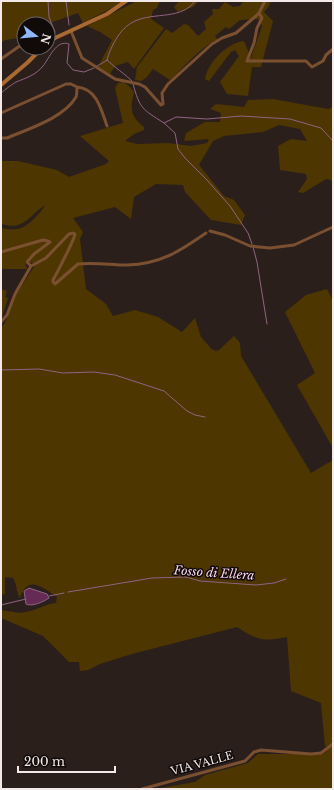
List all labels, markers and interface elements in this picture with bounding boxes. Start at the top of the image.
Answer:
north arrow [16,16,56,56]
text: N [37,32,54,46]
water label: Fosso di Ellera [172,562,255,583]
scale bar [18,748,115,774]
street label: VIA VALLE [168,748,235,778]
text: 200 m [24,754,65,769]

